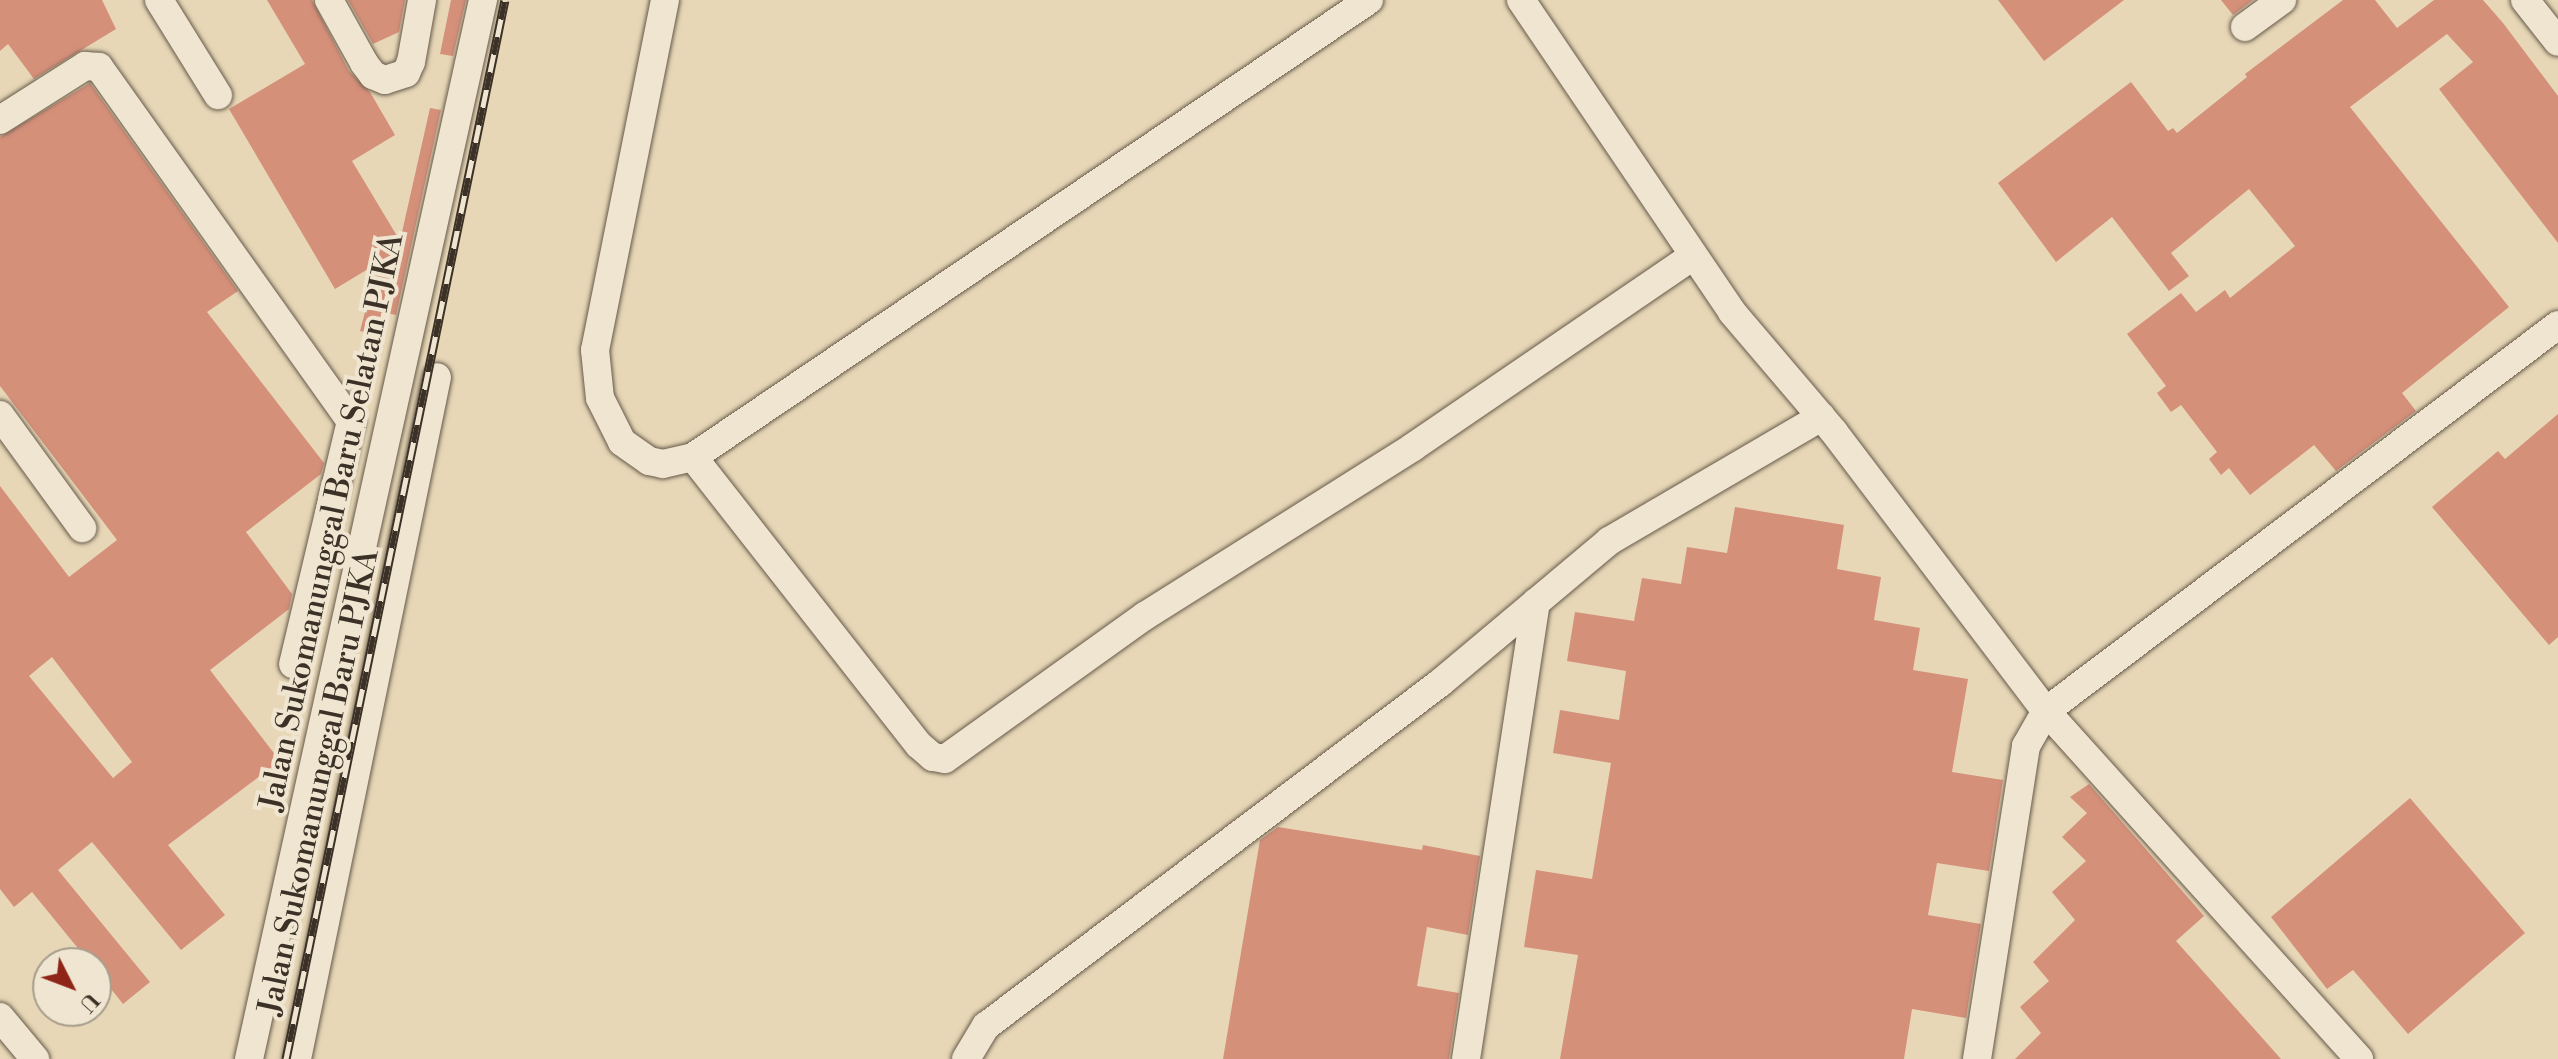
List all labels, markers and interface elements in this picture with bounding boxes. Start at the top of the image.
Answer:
street label: Jalan Sukomanunggal Baru Selatan PJKA [252,230,412,814]
street label: Jalan Sukomanunggal Baru PJKA [251,546,387,1018]
north arrow [32,947,112,1027]
text: U [73,987,104,1017]

